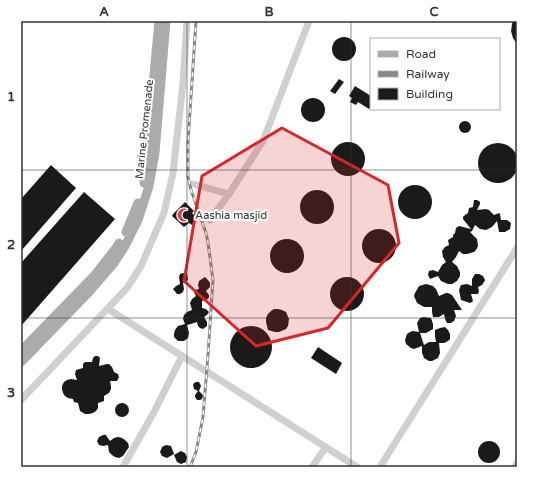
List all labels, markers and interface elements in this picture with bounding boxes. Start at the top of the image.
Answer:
text: A [99,4,109,20]
text: B [264,4,274,20]
text: C [429,4,439,20]
legend [370,38,500,110]
text: Road [406,47,436,61]
text: Railway [406,67,450,81]
street label: Marine Promenade [133,79,156,179]
text: Building [406,87,453,101]
text: 1 [7,89,15,105]
mosque icon: Aashia masjid [176,207,192,223]
place label: Aashia masjid [195,209,267,222]
text: 2 [7,237,15,253]
text: 3 [7,385,15,401]

